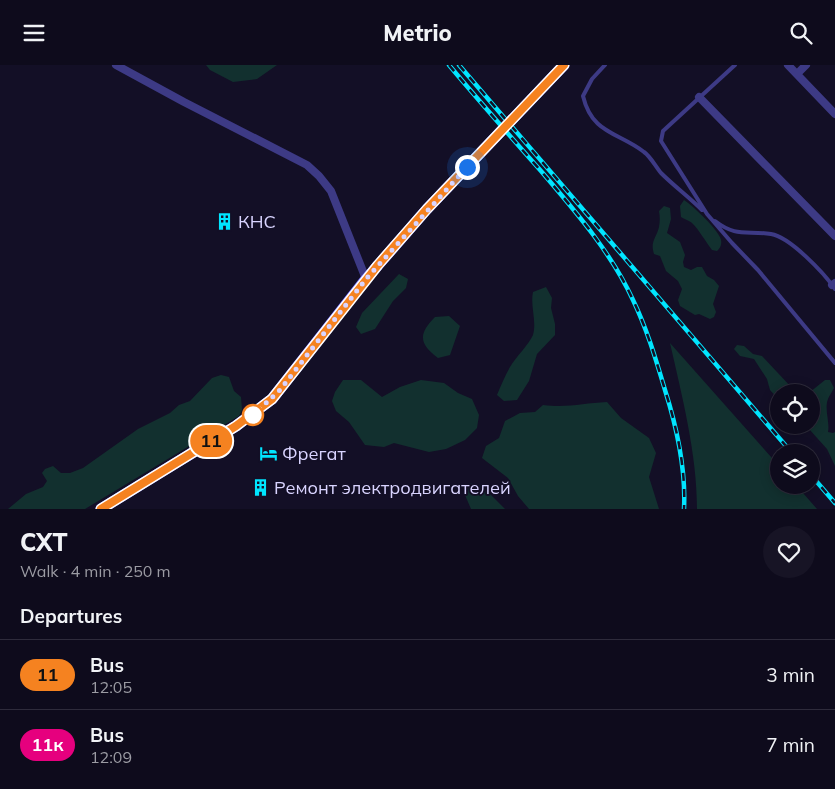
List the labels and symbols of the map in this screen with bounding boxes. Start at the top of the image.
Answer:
your location [455,155,480,180]
place label: КНС [238,210,276,233]
building icon: КНС [214,211,234,231]
unlabelled marker [242,404,264,426]
line badge: 11 [188,425,234,457]
place label: Фрегат [282,442,347,465]
hotel icon: Фрегат [258,443,278,463]
place label: Ремонт электродвигателей [274,476,511,499]
building icon: Ремонт электродвигателей [250,477,270,497]

